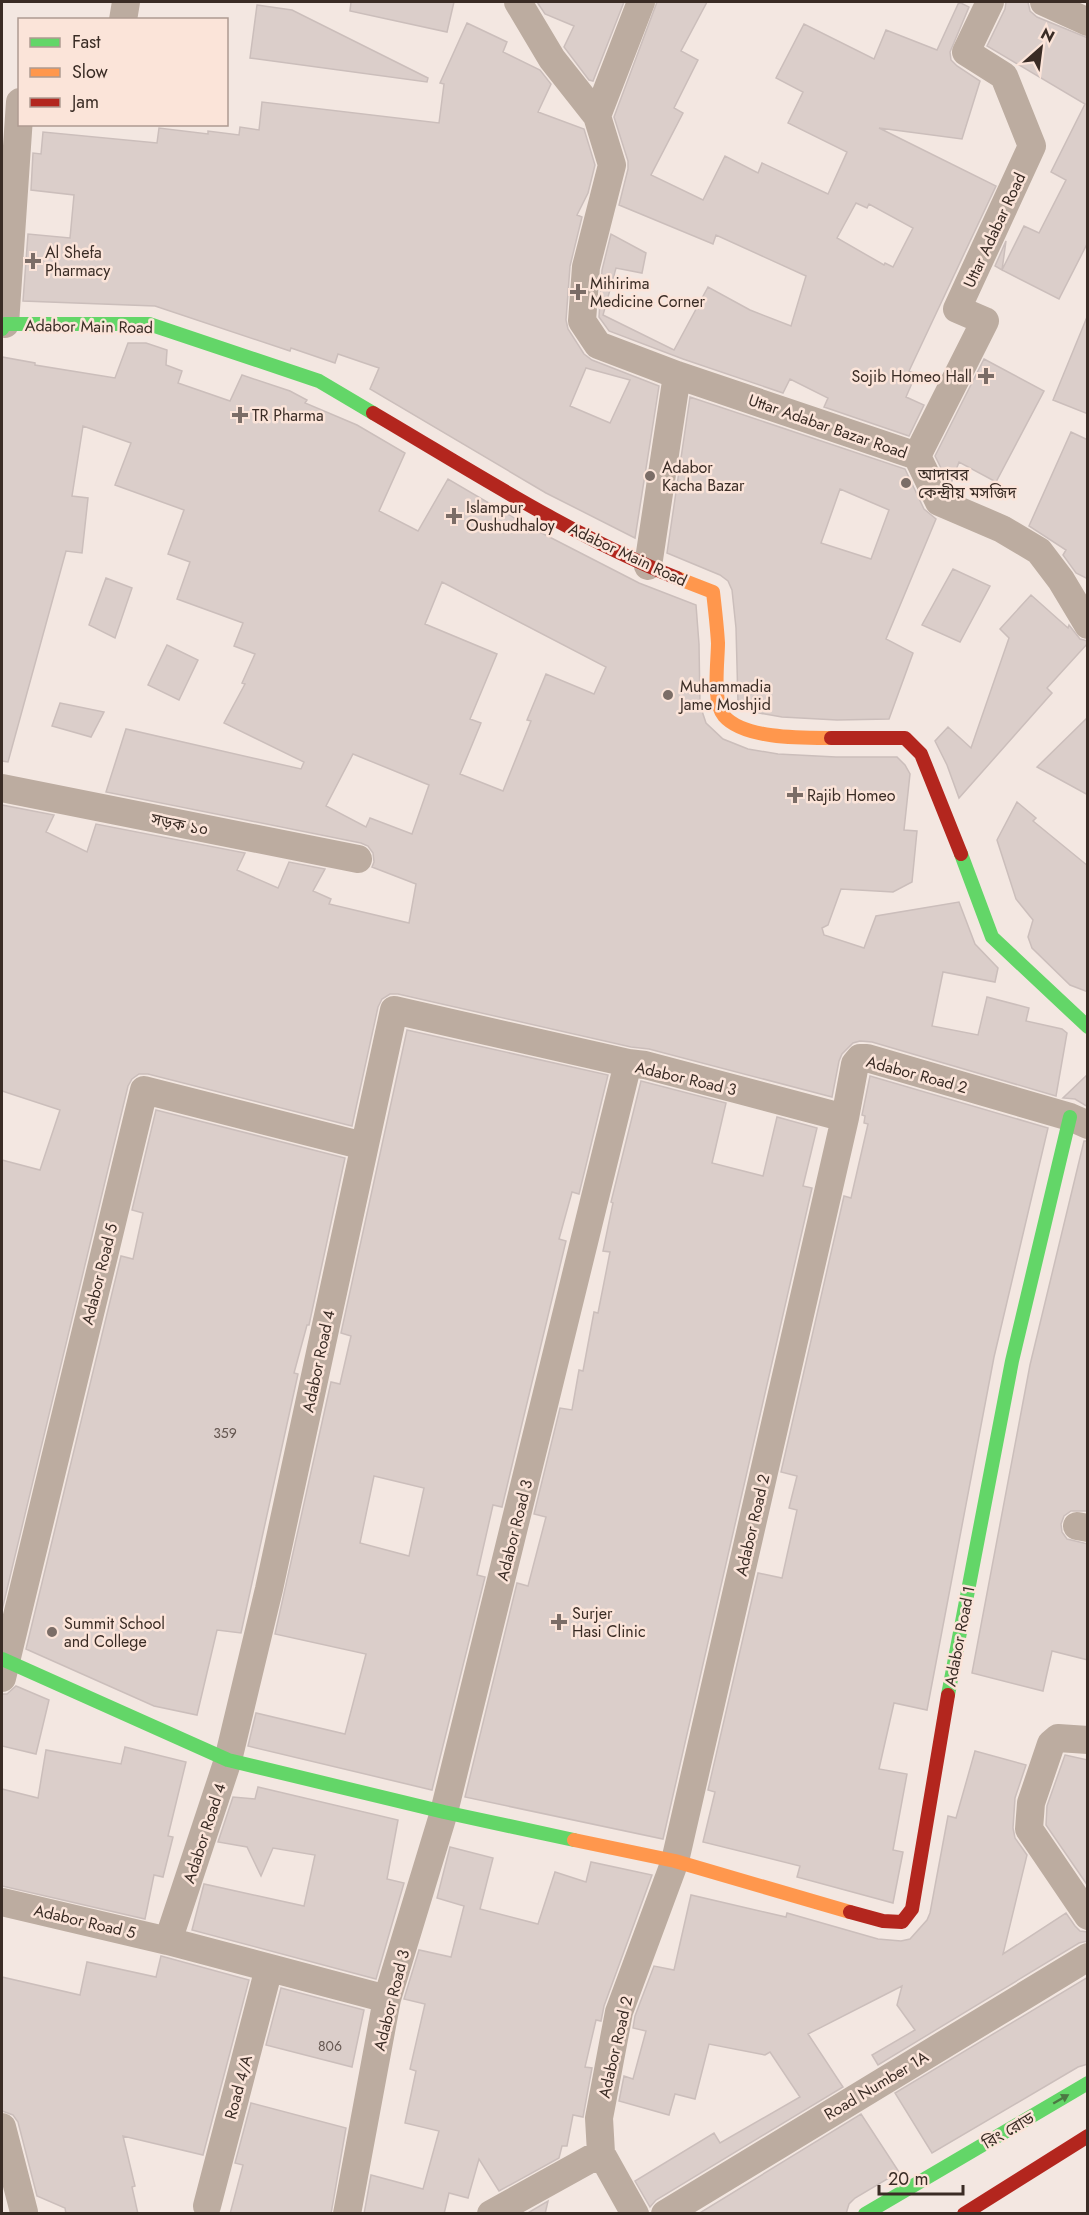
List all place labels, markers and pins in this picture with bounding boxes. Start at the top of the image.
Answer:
place label: Al Shefa Pharmacy [45,241,111,282]
marker: Al Shefa Pharmacy [26,254,40,268]
place label: Mihirima Medicine Corner [590,272,706,313]
marker: Mihirima Medicine Corner [571,285,585,299]
place label: Sojib Homeo Hall [851,365,972,388]
marker: Sojib Homeo Hall [977,367,995,385]
place label: TR Pharma [252,404,324,427]
marker: TR Pharma [233,408,247,422]
place label: Adabor Kacha Bazar [662,456,745,497]
place label: আদাবর কেন্দ্রীয় মসজিদ [917,463,1017,504]
marker: Adabor Kacha Bazar [643,469,657,483]
marker: আদাবর কেন্দ্রীয় মসজিদ [899,476,913,490]
place label: Islampur Oushudhaloy [466,496,556,537]
marker: Islampur Oushudhaloy [447,509,461,523]
place label: Muhammadia Jame Moshjid [678,675,771,716]
marker: Muhammadia Jame Moshjid [661,688,675,702]
place label: Rajib Homeo [807,784,896,807]
marker: Rajib Homeo [788,788,802,802]
place label: Surjer Hasi Clinic [572,1602,646,1643]
place label: Summit School and College [64,1612,165,1653]
marker: Surjer Hasi Clinic [550,1613,568,1631]
marker: Summit School and College [45,1625,59,1639]

